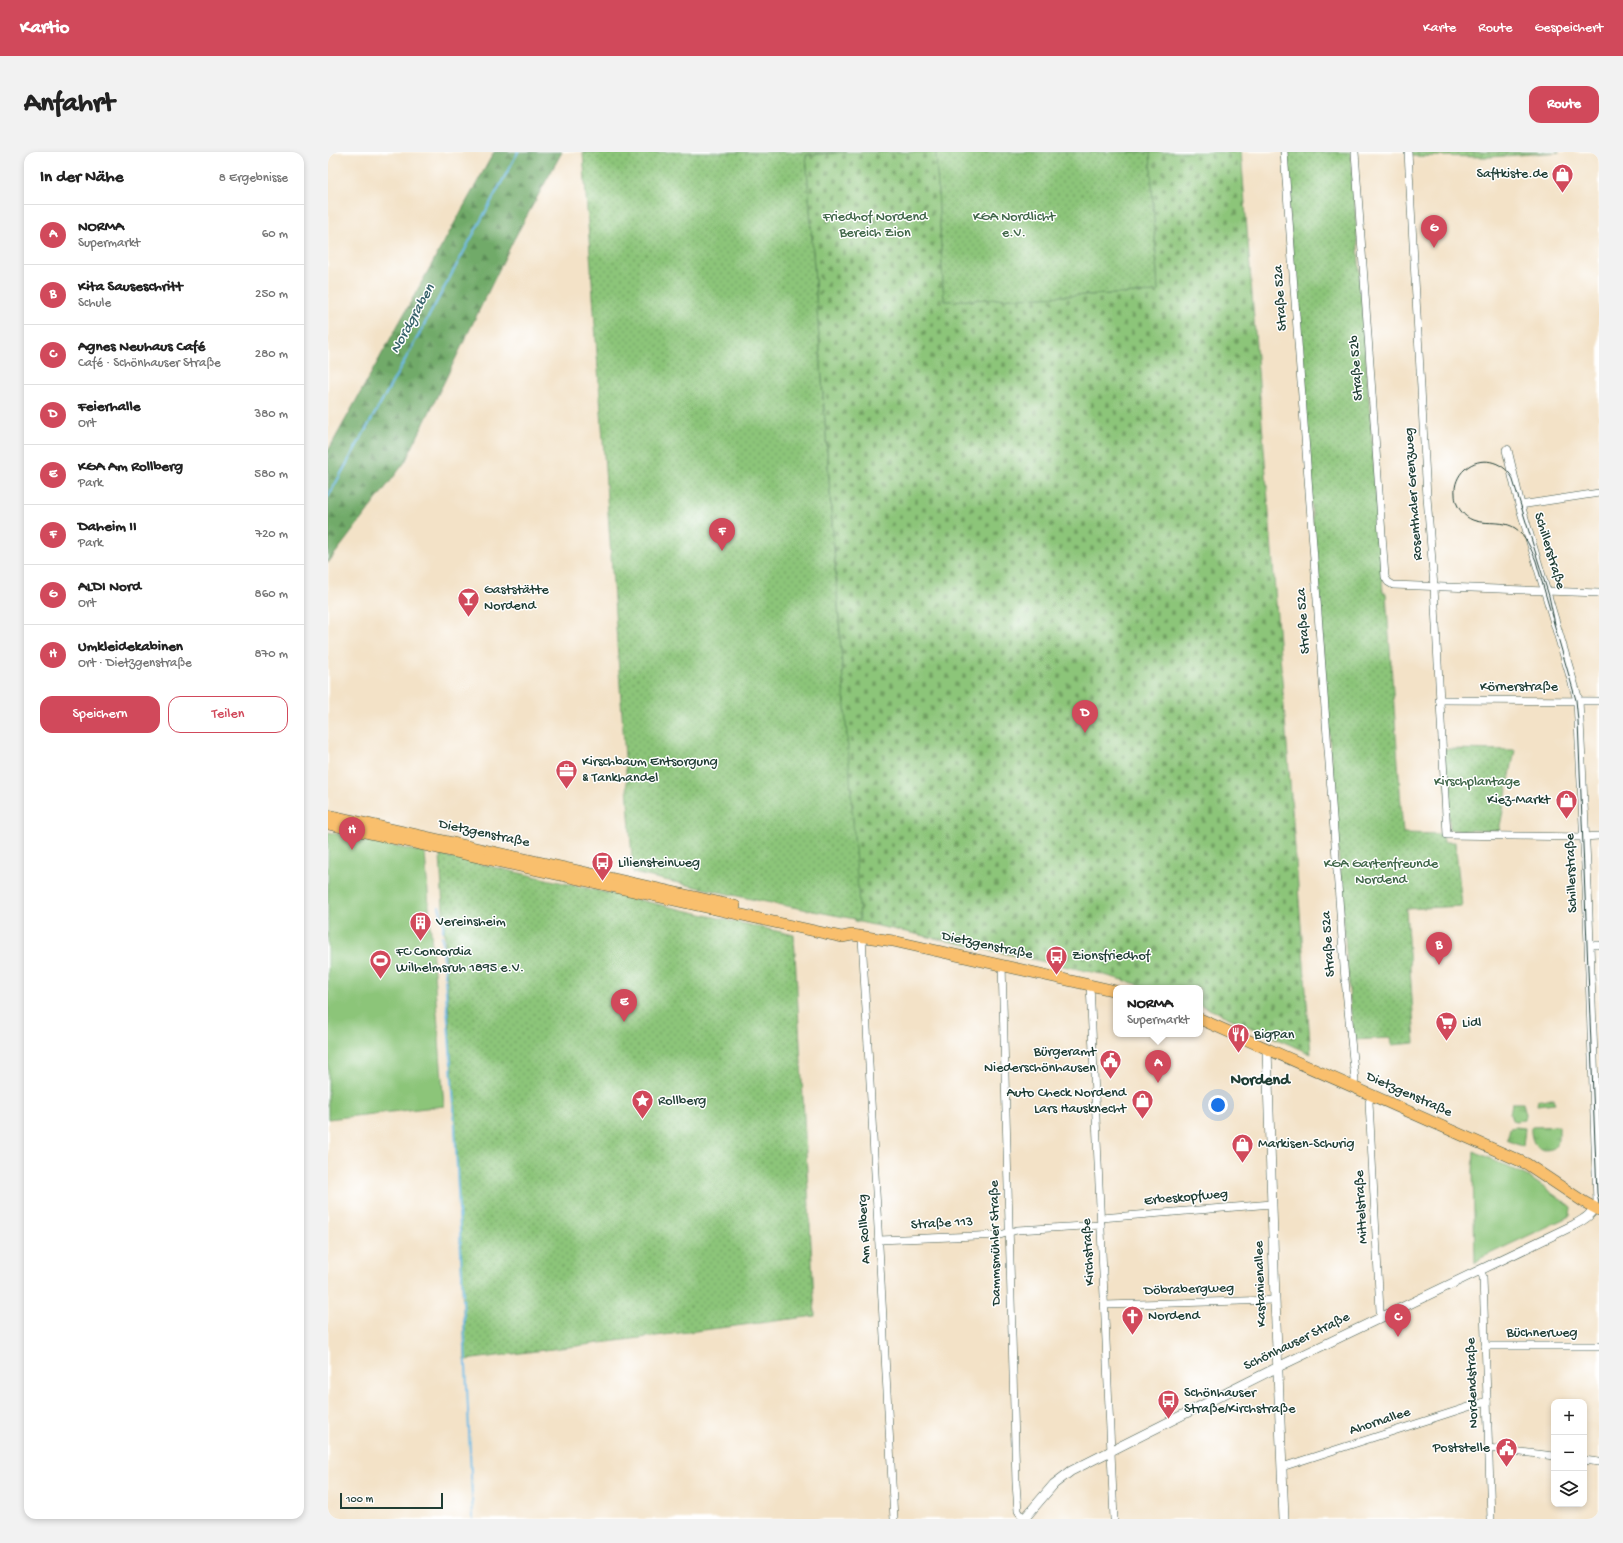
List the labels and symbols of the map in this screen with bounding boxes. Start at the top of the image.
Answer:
shop icon: Saftkiste.de [1550,161,1576,194]
place label: Saftkiste.de [1477,166,1549,183]
park label: Friedhof Nordend Bereich Zion [822,209,929,242]
park label: KGA Nordlicht e.V. [973,209,1056,242]
pin: G [1421,215,1447,248]
street label: Straße 52a [1270,263,1292,332]
water label: Nordgraben [387,280,440,357]
street label: Straße 52b [1346,334,1368,401]
street label: Rosenthaler Grenzweg [1401,427,1427,561]
street label: Schillerstraße [1529,511,1569,592]
pin: F [709,518,735,551]
place label: Gaststätte Nordend [484,582,550,615]
bar icon: Gaststätte Nordend [456,585,482,618]
street label: Straße 52a [1293,586,1315,655]
street label: Körnerstraße [1480,679,1559,696]
pin: D [1072,700,1098,733]
place label: Kirschbaum Entsorgung & Tankhandel [582,754,718,787]
office icon: Kirschbaum Entsorgung & Tankhandel [554,757,580,790]
park label: Kirschplantage [1434,774,1521,791]
shop icon: Kiez-Markt [1553,787,1579,820]
place label: Kiez-Markt [1487,792,1551,809]
street label: Dietzgenstraße [436,816,532,852]
pin: H [339,817,365,850]
street label: Schillerstraße [1562,832,1582,913]
bus stop icon: Liliensteinweg [589,850,615,883]
place label: Liliensteinweg [618,855,700,872]
park label: KGA Gartenfreunde Nordend [1324,856,1439,889]
building icon: Vereinsheim [408,909,434,942]
street label: Straße 52a [1318,909,1340,978]
place label: Vereinsheim [435,914,506,931]
street label: Dietzgenstraße [939,928,1035,964]
pin: B [1426,932,1452,965]
bus stop icon: Zionsfriedhof [1043,943,1069,976]
place label: FC Concordia Wilhelmsruh 1895 e.V. [395,944,524,977]
sports icon: FC Concordia Wilhelmsruh 1895 e.V. [368,947,394,980]
place label: Zionsfriedhof [1072,948,1152,965]
pin: E [611,989,637,1022]
supermarket icon: Lidl [1433,1010,1459,1043]
place label: Lidl [1462,1015,1481,1032]
restaurant icon: BigPan [1225,1022,1251,1055]
place label: BigPan [1253,1027,1295,1044]
place label: Bürgeramt Niederschönhausen [984,1044,1097,1077]
public building icon: Bürgeramt Niederschönhausen [1098,1047,1124,1080]
pin: A [1145,1050,1171,1083]
street label: Dietzgenstraße [1362,1068,1455,1122]
district label: Nordend [1230,1072,1291,1091]
place label: Auto Check Nordend Lars Hausknecht [1007,1085,1128,1118]
place icon: Rollberg [630,1088,656,1121]
shop icon: Auto Check Nordend Lars Hausknecht [1129,1088,1155,1121]
place label: Rollberg [658,1093,706,1110]
your location [1208,1095,1228,1115]
shop icon: Markisen-Schurig [1229,1131,1255,1164]
place label: Markisen-Schurig [1258,1136,1354,1153]
street label: Mittelstraße [1352,1169,1372,1244]
street label: Dammsmühler Straße [986,1179,1006,1307]
street label: Erbeskopfweg [1143,1186,1229,1210]
street label: Am Rollberg [855,1194,875,1264]
street label: Straße 113 [910,1214,974,1234]
street label: Kirchstraße [1079,1217,1099,1286]
street label: Kastanienallee [1251,1240,1271,1327]
street label: Döbrabergweg [1143,1280,1234,1300]
church icon: Nordend [1119,1303,1145,1336]
pin: C [1385,1304,1411,1337]
place label: Nordend [1148,1308,1201,1325]
street label: Schönhauser Straße [1241,1309,1353,1375]
street label: Büchnerweg [1506,1325,1577,1342]
street label: Nordendstraße [1463,1336,1483,1429]
place label: Schönhauser Straße/Kirchstraße [1184,1385,1296,1418]
bus stop icon: Schönhauser Straße/Kirchstraße [1155,1388,1181,1421]
street label: Ahornallee [1347,1404,1413,1440]
public building icon: Poststelle [1493,1435,1519,1468]
place label: Poststelle [1432,1440,1491,1457]
scale bar [340,1491,443,1510]

